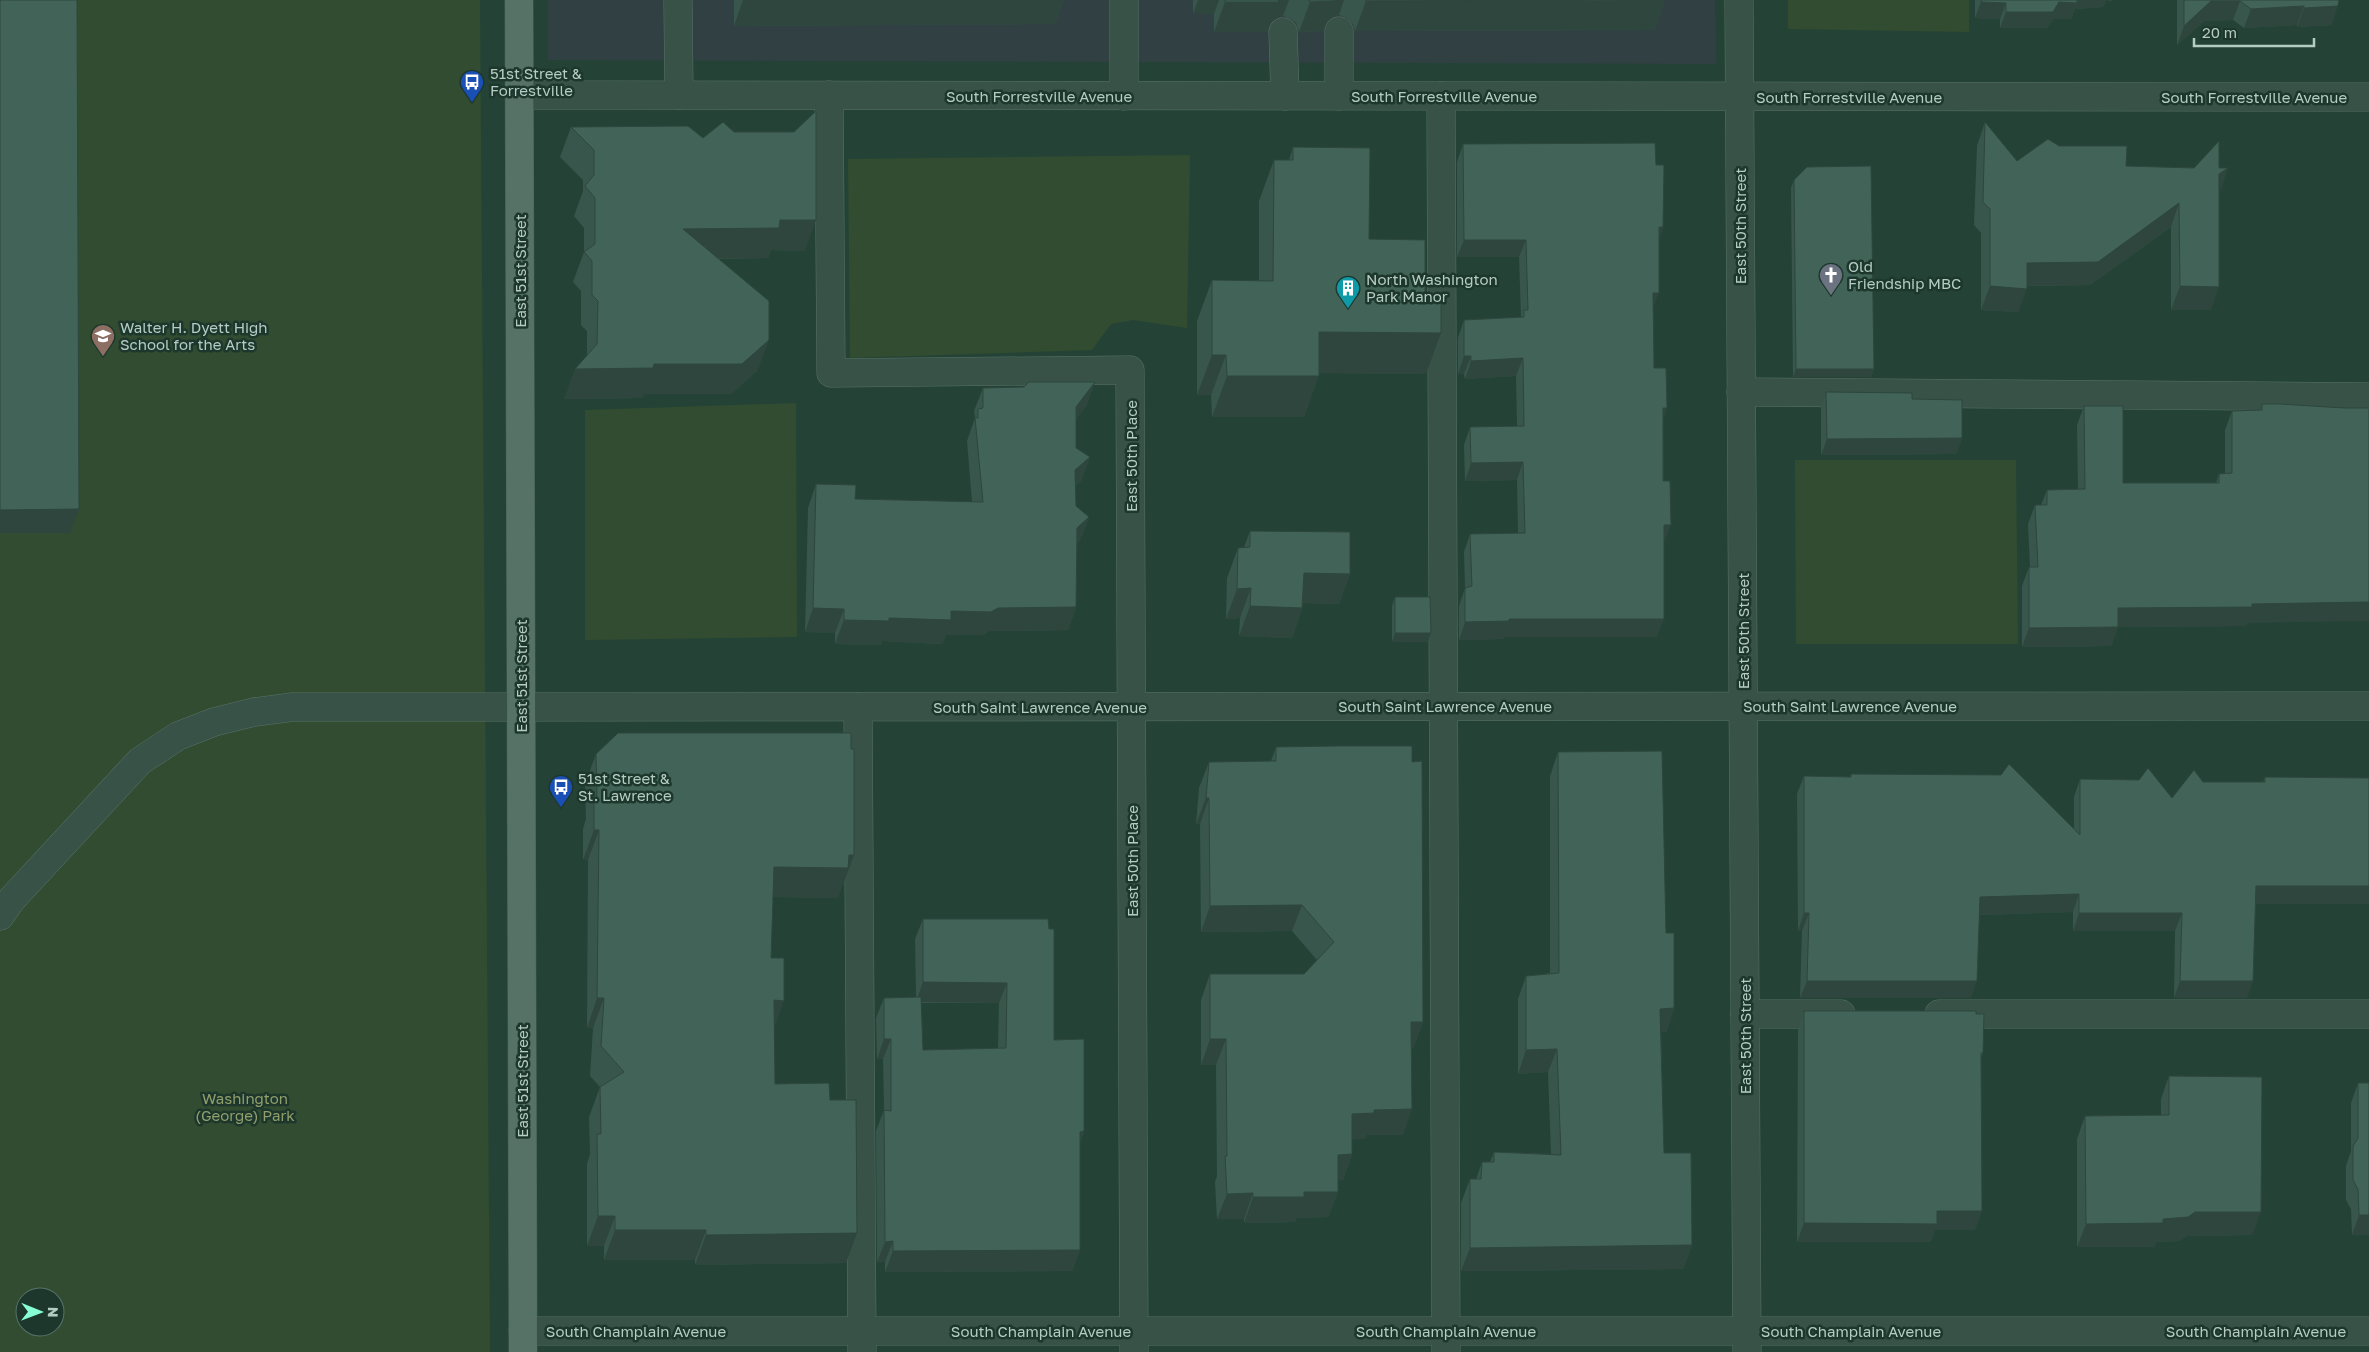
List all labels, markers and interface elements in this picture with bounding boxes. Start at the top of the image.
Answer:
scale bar [2194,15,2314,47]
text: 20 m [2202,23,2237,41]
place label: 51st Street & Forrestville [490,64,582,99]
bus stop icon: 51st Street & Forrestville [459,69,485,103]
street label: South Forrestville Avenue [946,87,1132,105]
street label: South Forrestville Avenue [1351,87,1537,105]
street label: South Forrestville Avenue [1756,88,1942,106]
street label: South Forrestville Avenue [2161,88,2347,106]
street label: East 50th Street [1731,168,1749,284]
street label: East 51st Street [511,214,529,328]
place label: Old Friendship MBC [1848,257,1961,292]
church icon: Old Friendship MBC [1818,262,1844,296]
place label: North Washington Park Manor [1366,270,1498,305]
building icon: North Washington Park Manor [1335,275,1361,309]
place label: Walter H. Dyett High School for the Arts [120,318,268,353]
school or university icon: Walter H. Dyett High School for the Arts [90,323,116,357]
street label: East 50th Place [1122,400,1140,512]
street label: East 50th Street [1734,573,1752,689]
street label: East 51st Street [512,619,530,733]
street label: South Saint Lawrence Avenue [1338,697,1552,715]
street label: South Saint Lawrence Avenue [1743,697,1957,715]
street label: South Saint Lawrence Avenue [933,698,1147,716]
place label: 51st Street & St. Lawrence [578,769,672,804]
bus stop icon: 51st Street & St. Lawrence [548,774,574,808]
street label: East 50th Place [1123,805,1141,917]
street label: East 50th Street [1736,978,1754,1094]
street label: East 51st Street [513,1024,531,1138]
park label: Washington (George) Park [195,1089,295,1124]
north arrow [15,1287,65,1337]
text: N [45,1307,62,1318]
street label: South Champlain Avenue [546,1322,726,1340]
street label: South Champlain Avenue [951,1322,1131,1340]
street label: South Champlain Avenue [1356,1322,1536,1340]
street label: South Champlain Avenue [1761,1322,1941,1340]
street label: South Champlain Avenue [2166,1322,2346,1340]

